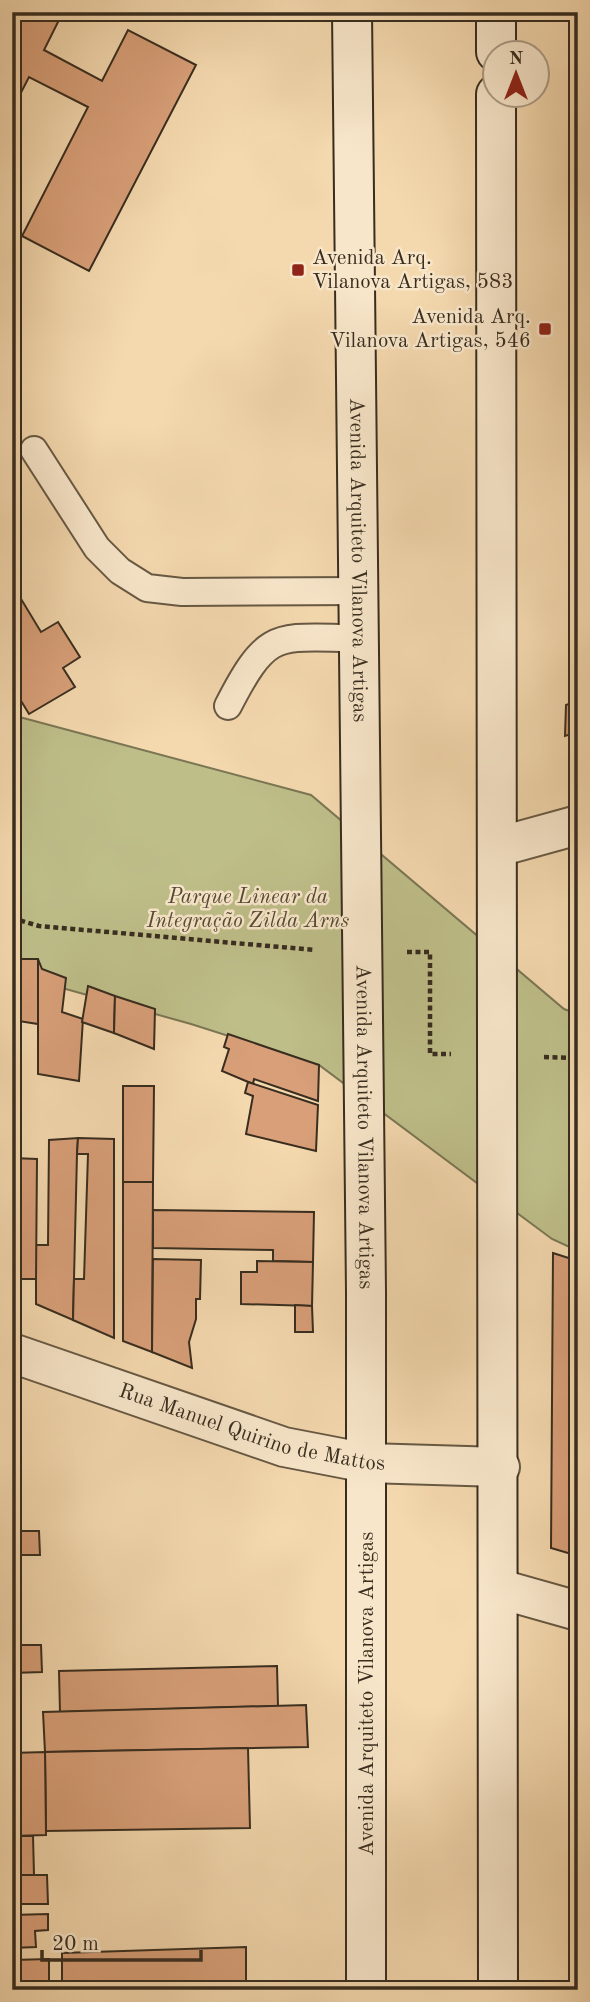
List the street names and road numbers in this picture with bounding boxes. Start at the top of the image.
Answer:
street label: Avenida Arquiteto Vilanova Artigas [346,397,370,722]
street label: Avenida Arquiteto Vilanova Artigas [352,964,376,1289]
street label: Rua Manuel Quirino de Mattos [116,1380,385,1474]
street label: Avenida Arquiteto Vilanova Artigas [357,1532,378,1856]

